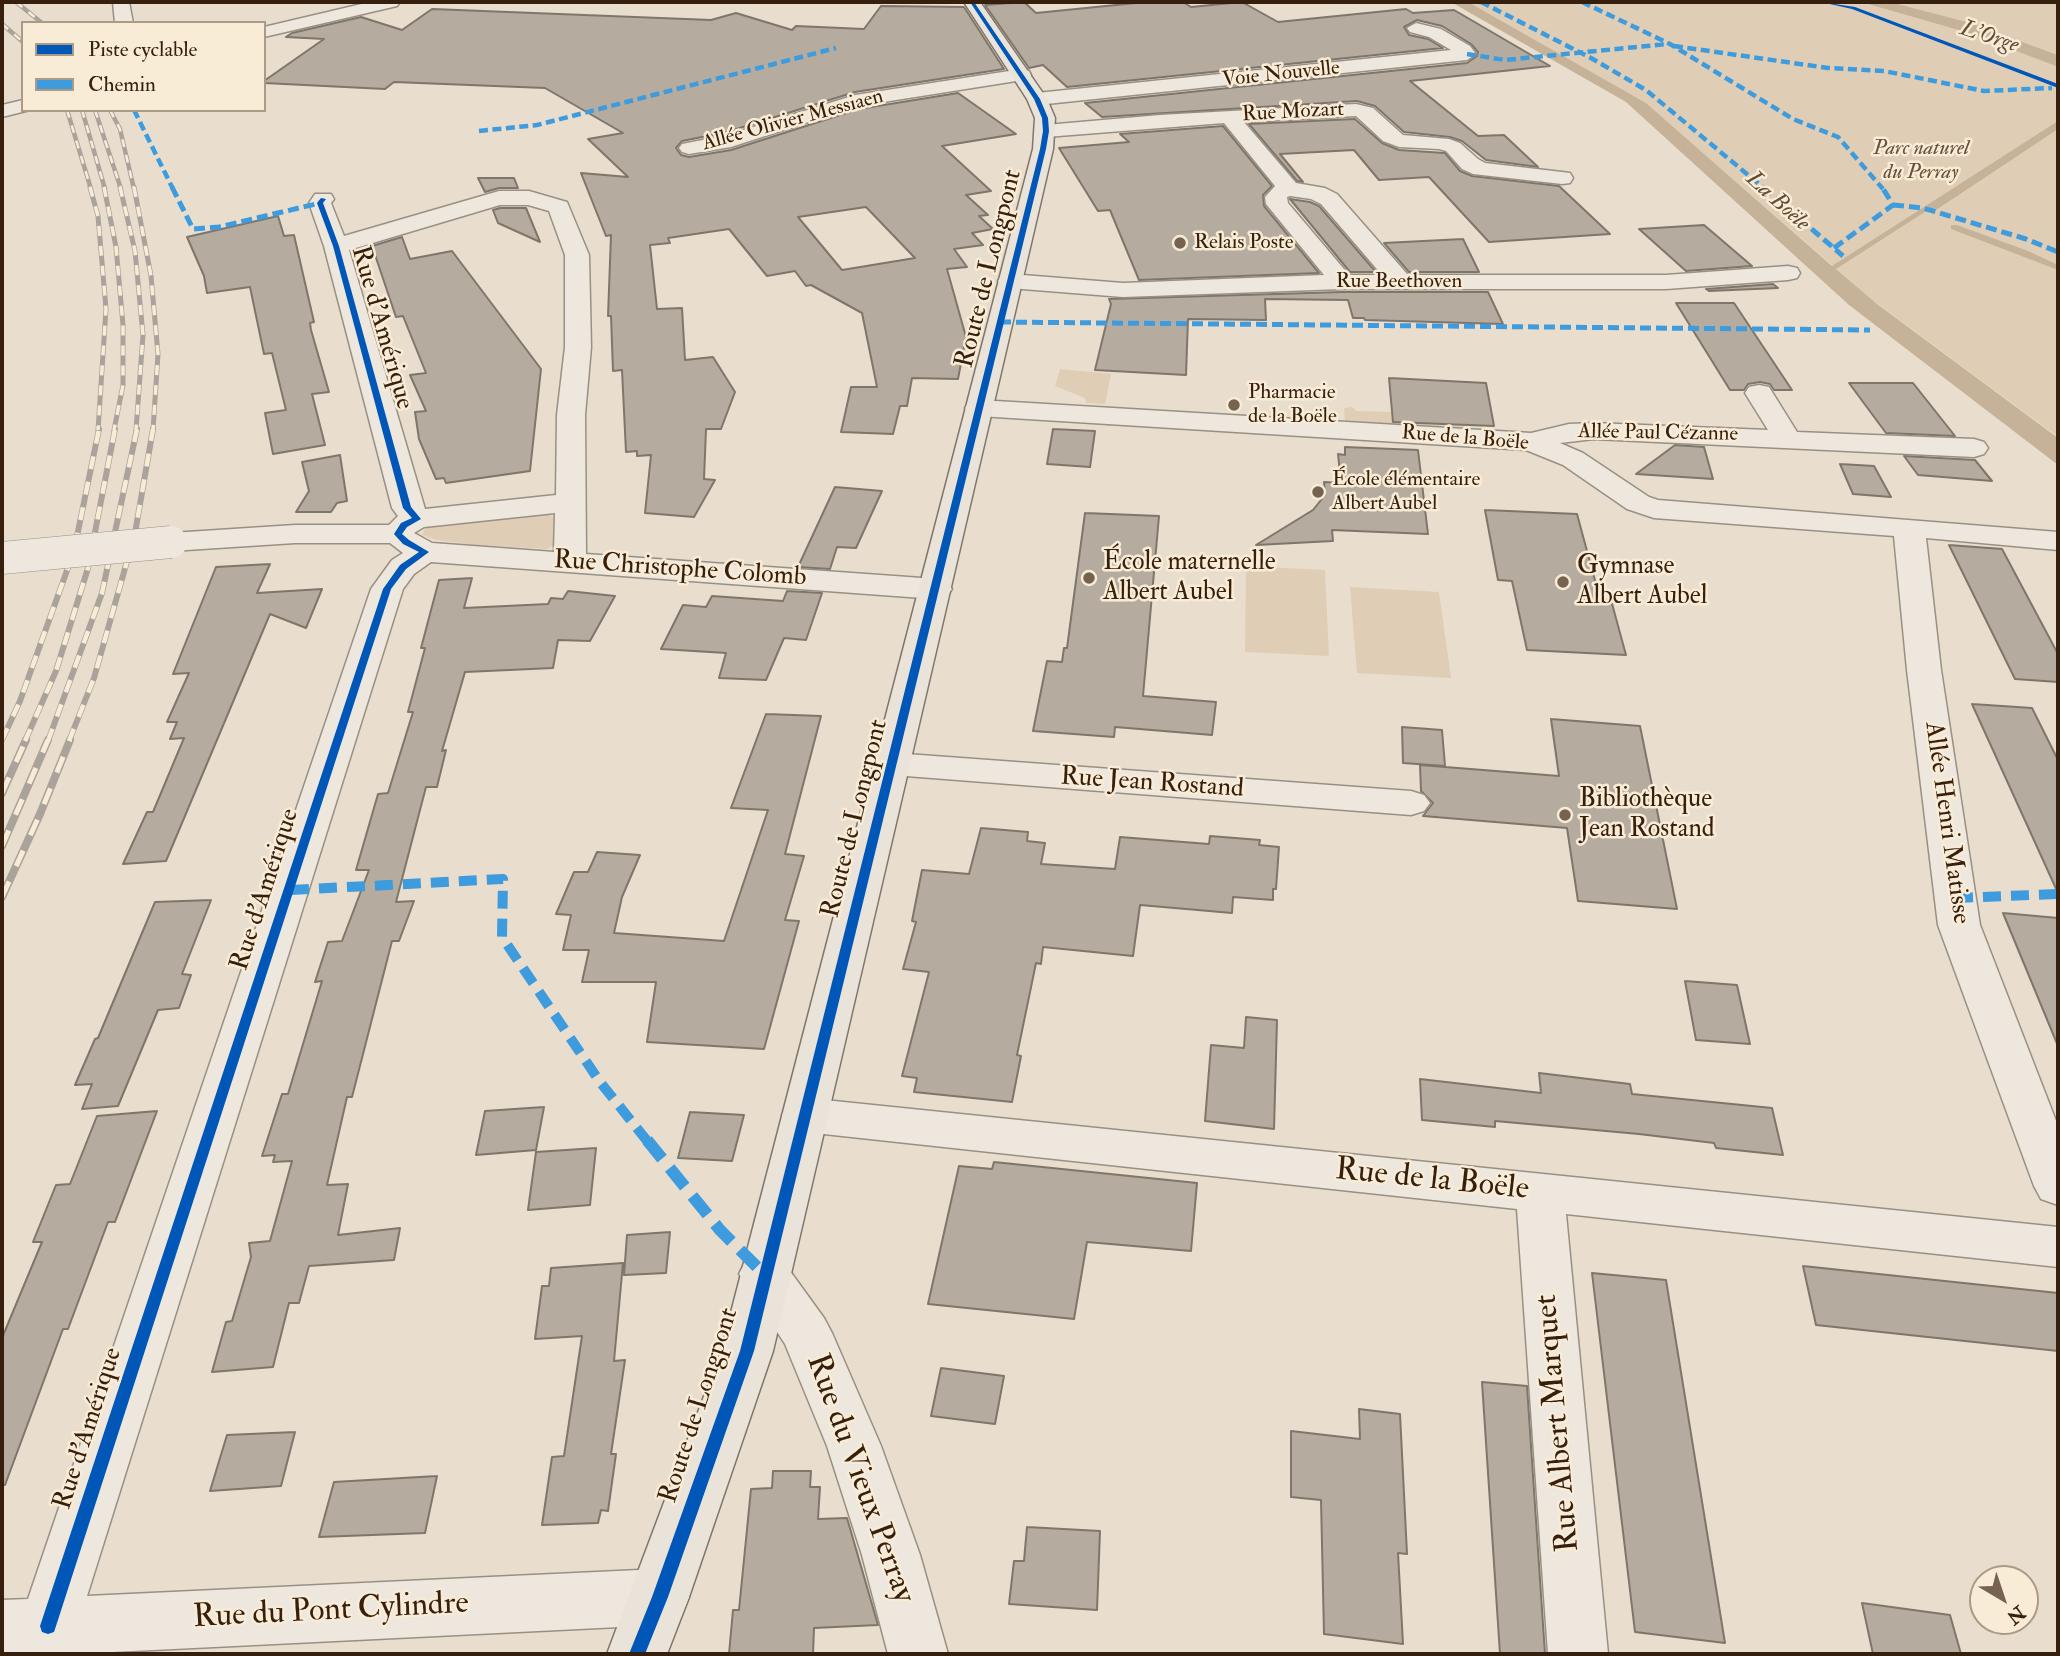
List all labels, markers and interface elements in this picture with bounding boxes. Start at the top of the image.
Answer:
water label: L'Orge [1956,16,2022,60]
legend [21,21,266,112]
text: Piste cyclable [88,36,197,63]
street label: Voie Nouvelle [1221,56,1341,94]
text: Chemin [88,71,156,98]
street label: Allée Olivier Messiaen [700,85,886,157]
street label: Rue Mozart [1241,98,1345,128]
park label: Parc naturel du Perray [1873,136,1969,186]
water label: La Boële [1739,166,1815,238]
street label: Route de Longpont [950,167,1030,371]
place label: Relais Poste [1194,230,1293,256]
marker: Relais Poste [1172,235,1188,251]
street label: Rue d'Amérique [343,243,419,413]
street label: Rue Beethoven [1336,269,1462,295]
place label: Pharmacie de la Boële [1248,380,1337,430]
marker: Pharmacie de la Boële [1226,397,1242,413]
street label: Allée Paul Cézanne [1578,420,1738,448]
street label: Rue de la Boële [1400,421,1530,457]
place label: École élémentaire Albert Aubel [1332,467,1480,517]
marker: École élémentaire Albert Aubel [1310,484,1326,500]
street label: Rue Christophe Colomb [552,546,808,594]
place label: École maternelle Albert Aubel [1103,547,1276,608]
place label: Gymnase Albert Aubel [1577,551,1707,612]
marker: École maternelle Albert Aubel [1081,570,1097,586]
marker: Gymnase Albert Aubel [1555,574,1571,590]
street label: Route de Longpont [816,717,896,921]
street label: Allée Henri Matisse [1916,720,1976,926]
street label: Rue Jean Rostand [1059,762,1245,806]
place label: Bibliothèque Jean Rostand [1579,784,1715,846]
street label: Rue d'Amérique [225,805,307,975]
marker: Bibliothèque Jean Rostand [1557,807,1573,823]
street label: Rue de la Boële [1333,1152,1531,1210]
street label: Rue Albert Marquet [1529,1293,1589,1553]
street label: Route de Longpont [654,1305,746,1507]
street label: Rue d'Amérique [48,1344,130,1514]
street label: Rue du Vieux Perray [796,1349,922,1609]
north arrow [1969,1565,2039,1635]
street label: Rue du Pont Cylindre [192,1586,470,1638]
text: N [2002,1600,2030,1629]

